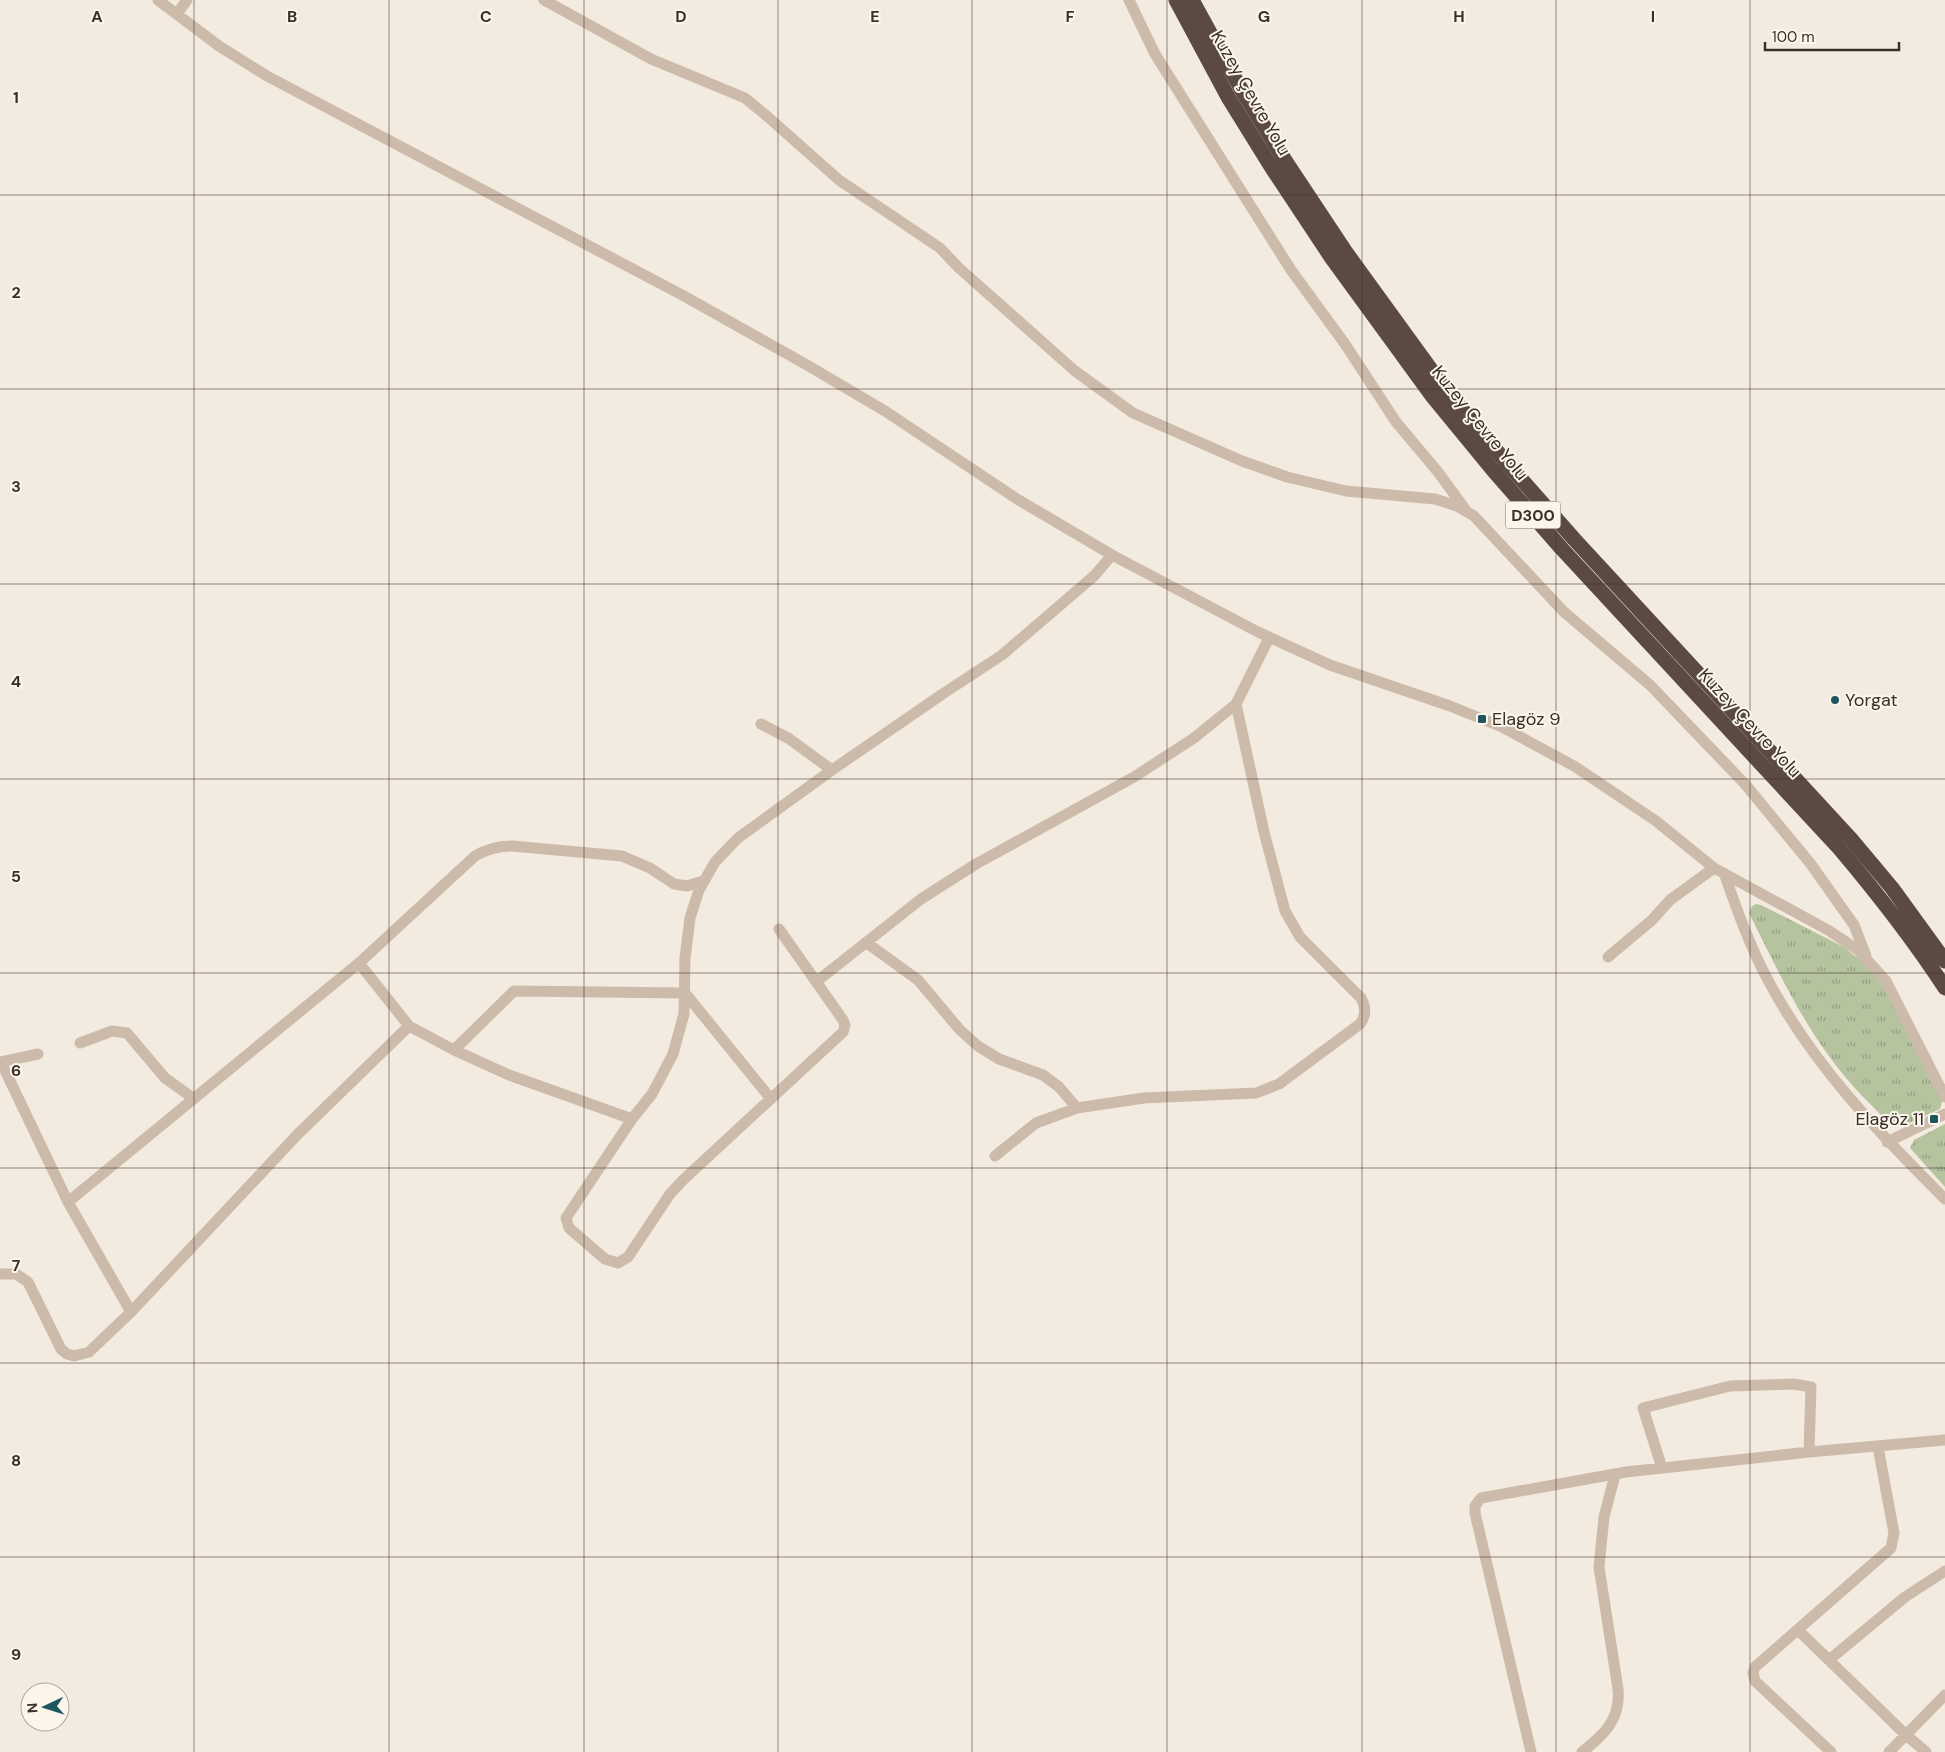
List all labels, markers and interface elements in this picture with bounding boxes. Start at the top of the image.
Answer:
text: A [91,6,103,27]
text: B [287,6,297,27]
text: C [480,6,492,27]
text: D [675,6,687,27]
text: E [870,6,880,27]
text: F [1066,6,1075,27]
text: G [1258,6,1270,27]
text: H [1453,6,1465,27]
text: I [1651,6,1655,27]
scale bar [1765,20,1899,52]
street label: Kuzey Çevre Yolu [1205,26,1297,160]
text: 100 m [1772,27,1815,47]
text: 1 [13,87,19,108]
text: 2 [11,282,21,303]
street label: Kuzey Çevre Yolu [1426,361,1534,485]
text: 3 [11,476,21,497]
road number: D300 [1506,502,1560,528]
street label: Kuzey Çevre Yolu [1693,663,1807,783]
text: 4 [11,671,21,692]
place label: Yorgat [1845,688,1898,712]
marker: Yorgat [1829,694,1841,706]
place label: Elagöz 9 [1492,707,1561,731]
marker: Elagöz 9 [1476,713,1488,725]
text: 5 [11,866,21,887]
text: 6 [11,1060,21,1081]
place label: Elagöz 11 [1855,1107,1924,1131]
marker: Elagöz 11 [1928,1113,1940,1125]
text: 7 [12,1255,21,1276]
text: 8 [11,1450,21,1471]
text: 9 [11,1644,21,1665]
north arrow [20,1682,70,1732]
text: N [23,1702,41,1714]

